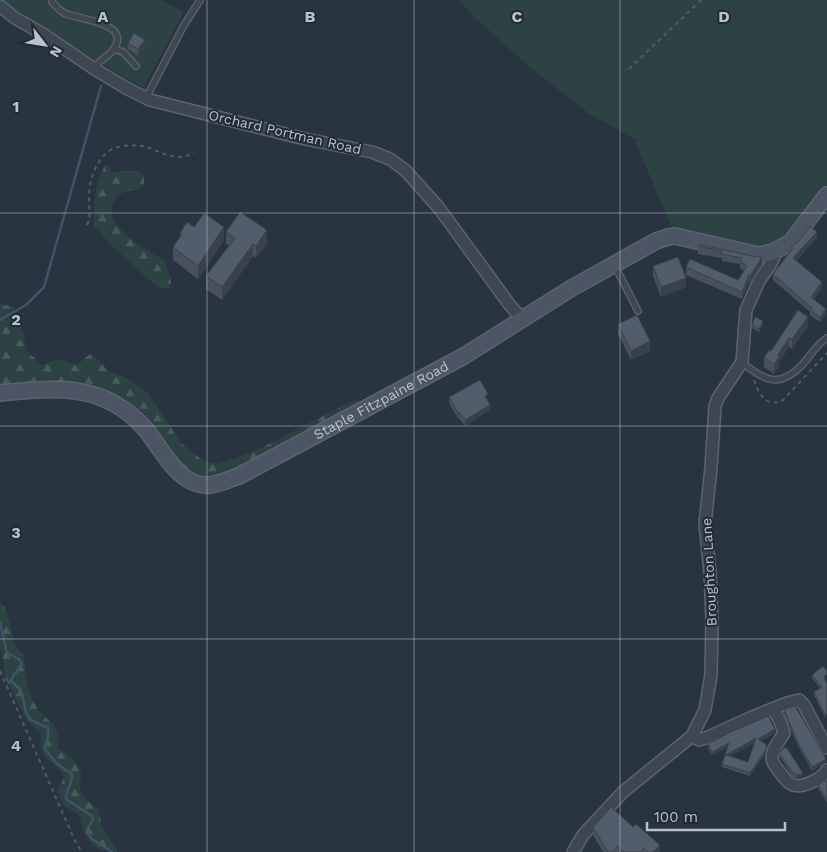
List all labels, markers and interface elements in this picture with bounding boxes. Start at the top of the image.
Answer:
text: A [98,7,109,26]
text: B [305,7,316,26]
text: C [512,7,523,26]
text: D [718,7,730,26]
north arrow [20,20,70,70]
text: N [47,43,66,60]
text: 1 [13,97,19,116]
street label: Orchard Portman Road [207,107,363,157]
text: 2 [11,310,21,329]
street label: Staple Fitzpaine Road [311,358,451,443]
street label: Broughton Lane [698,517,720,627]
text: 3 [11,523,21,542]
text: 4 [11,736,21,755]
scale bar [647,800,784,832]
text: 100 m [654,808,698,826]

